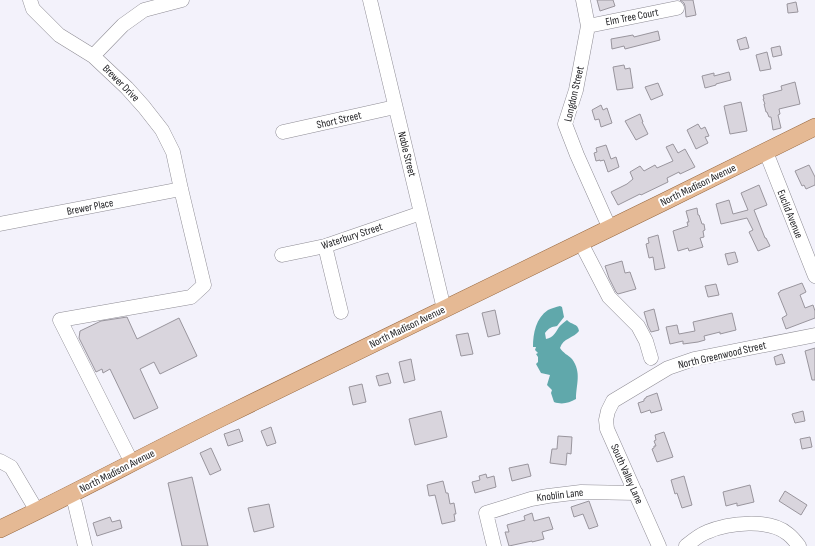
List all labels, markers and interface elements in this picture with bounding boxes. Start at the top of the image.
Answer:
street label: Elm Tree Court [604,5,660,29]
street label: Brewer Drive [100,62,142,104]
street label: Longdon Street [561,64,587,123]
street label: Short Street [315,108,363,131]
street label: Noble Street [395,130,419,179]
street label: North Madison Avenue [658,161,738,209]
street label: Euclid Avenue [774,188,806,240]
street label: Brewer Place [65,196,115,218]
street label: Waterbury Street [320,220,385,252]
street label: North Madison Avenue [367,303,447,351]
street label: North Greenwood Street [677,338,768,371]
street label: South Valley Lane [608,442,646,506]
street label: North Madison Avenue [77,446,157,496]
street label: Knoblin Lane [536,486,584,504]

